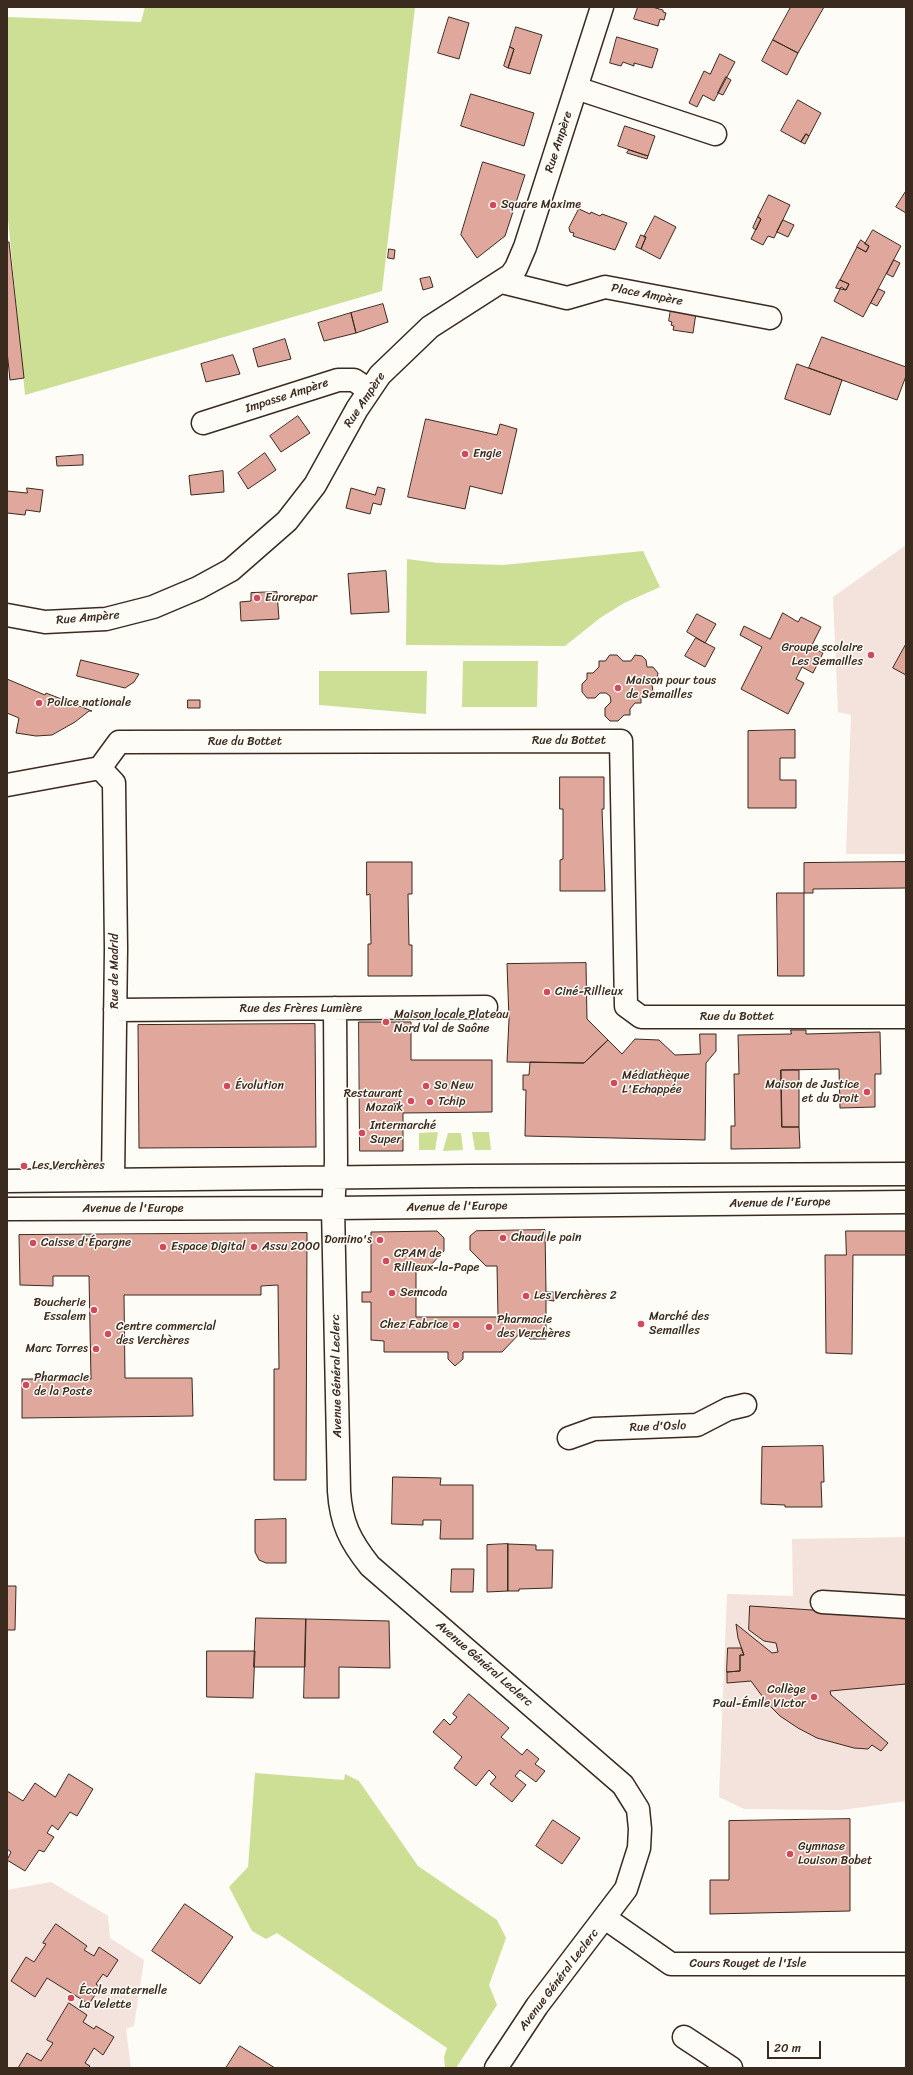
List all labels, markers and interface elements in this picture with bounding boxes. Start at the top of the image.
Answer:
street label: Rue Ampère [542,109,576,175]
place label: Square Maxime [501,198,581,212]
marker: Square Maxime [488,200,498,210]
street label: Place Ampère [610,281,684,309]
street label: Rue Ampère [341,370,389,430]
street label: Impasse Ampère [244,376,330,416]
place label: Engie [473,447,502,461]
marker: Engie [460,449,470,459]
place label: Eurorepar [265,591,317,605]
marker: Eurorepar [252,593,262,603]
street label: Rue Ampère [56,608,120,628]
place label: Groupe scolaire Les Semailles [781,641,863,669]
marker: Groupe scolaire Les Semailles [866,650,876,660]
place label: Maison pour tous de Semailles [626,674,716,702]
marker: Maison pour tous de Semailles [613,683,623,693]
place label: Police nationale [47,696,131,710]
marker: Police nationale [34,698,44,708]
street label: Rue du Bottet [532,734,606,748]
street label: Rue du Bottet [208,735,282,749]
street label: Rue de Madrid [108,933,122,1009]
place label: Ciné-Rillieux [555,985,623,999]
marker: Ciné-Rillieux [542,987,552,997]
street label: Rue des Frères Lumière [240,1002,362,1016]
place label: Maison locale Plateau Nord Val de Saône [394,1008,509,1036]
street label: Rue du Bottet [700,1010,774,1024]
marker: Maison locale Plateau Nord Val de Saône [381,1017,391,1027]
place label: Médiathèque L'Echappée [622,1069,690,1097]
marker: Médiathèque L'Echappée [609,1078,619,1088]
place label: Maison de Justice et du Droit [765,1078,859,1106]
place label: Évolution [235,1079,284,1093]
place label: So New [434,1079,474,1093]
marker: Évolution [222,1081,232,1091]
marker: So New [421,1081,431,1091]
place label: Restaurant Mozaïk [344,1087,403,1115]
marker: Maison de Justice et du Droit [862,1087,872,1097]
place label: Tchip [438,1095,466,1109]
marker: Restaurant Mozaïk [406,1096,416,1106]
marker: Tchip [425,1097,435,1107]
place label: Intermarché Super [370,1119,436,1147]
marker: Intermarché Super [357,1128,367,1138]
place label: Les Verchères [32,1159,105,1173]
marker: Les Verchères [19,1161,29,1171]
street label: Avenue de l'Europe [729,1195,831,1211]
street label: Avenue de l'Europe [406,1199,508,1215]
street label: Avenue de l'Europe [82,1202,184,1216]
place label: Chaud le pain [511,1231,582,1245]
place label: Domino's [324,1233,372,1247]
marker: Chaud le pain [498,1233,508,1243]
marker: Domino's [375,1235,385,1245]
place label: Caisse d'Épargne [41,1236,131,1250]
marker: Caisse d'Épargne [28,1238,38,1248]
place label: Espace Digital [171,1240,245,1254]
place label: Assu 2000 [262,1240,320,1254]
marker: Espace Digital [158,1242,168,1252]
marker: Assu 2000 [249,1242,259,1252]
place label: CPAM de Rillieux-la-Pape [394,1247,479,1275]
marker: CPAM de Rillieux-la-Pape [381,1256,391,1266]
place label: Semcoda [400,1286,447,1300]
marker: Semcoda [387,1288,397,1298]
place label: Les Verchères 2 [534,1289,617,1303]
marker: Les Verchères 2 [521,1291,531,1301]
place label: Boucherie Essalem [33,1296,86,1324]
marker: Boucherie Essalem [89,1305,99,1315]
place label: Marché des Semailles [649,1310,709,1338]
place label: Pharmacie des Verchères [497,1313,570,1341]
street label: Avenue Général Leclerc [329,1314,345,1438]
place label: Chez Fabrice [380,1318,448,1332]
marker: Marché des Semailles [636,1319,646,1329]
place label: Centre commercial des Verchères [116,1320,216,1348]
marker: Chez Fabrice [451,1320,461,1330]
marker: Pharmacie des Verchères [484,1322,494,1332]
marker: Centre commercial des Verchères [103,1329,113,1339]
place label: Marc Torres [26,1342,88,1356]
marker: Marc Torres [91,1344,101,1354]
place label: Pharmacie de la Poste [34,1371,92,1399]
marker: Pharmacie de la Poste [21,1380,31,1390]
street label: Rue d'Oslo [629,1419,687,1435]
street label: Avenue Général Leclerc [433,1618,535,1710]
place label: Collège Paul-Émile Victor [713,1683,806,1711]
marker: Collège Paul-Émile Victor [809,1692,819,1702]
place label: Gymnase Louison Bobet [798,1840,872,1868]
marker: Gymnase Louison Bobet [785,1849,795,1859]
street label: Avenue Général Leclerc [516,1926,602,2034]
street label: Cours Rouget de l'Isle [690,1957,806,1971]
place label: École maternelle La Velette [79,1984,167,2012]
marker: École maternelle La Velette [66,1993,76,2003]
scale bar [769,2033,823,2059]
text: 20 m [774,2037,801,2059]

